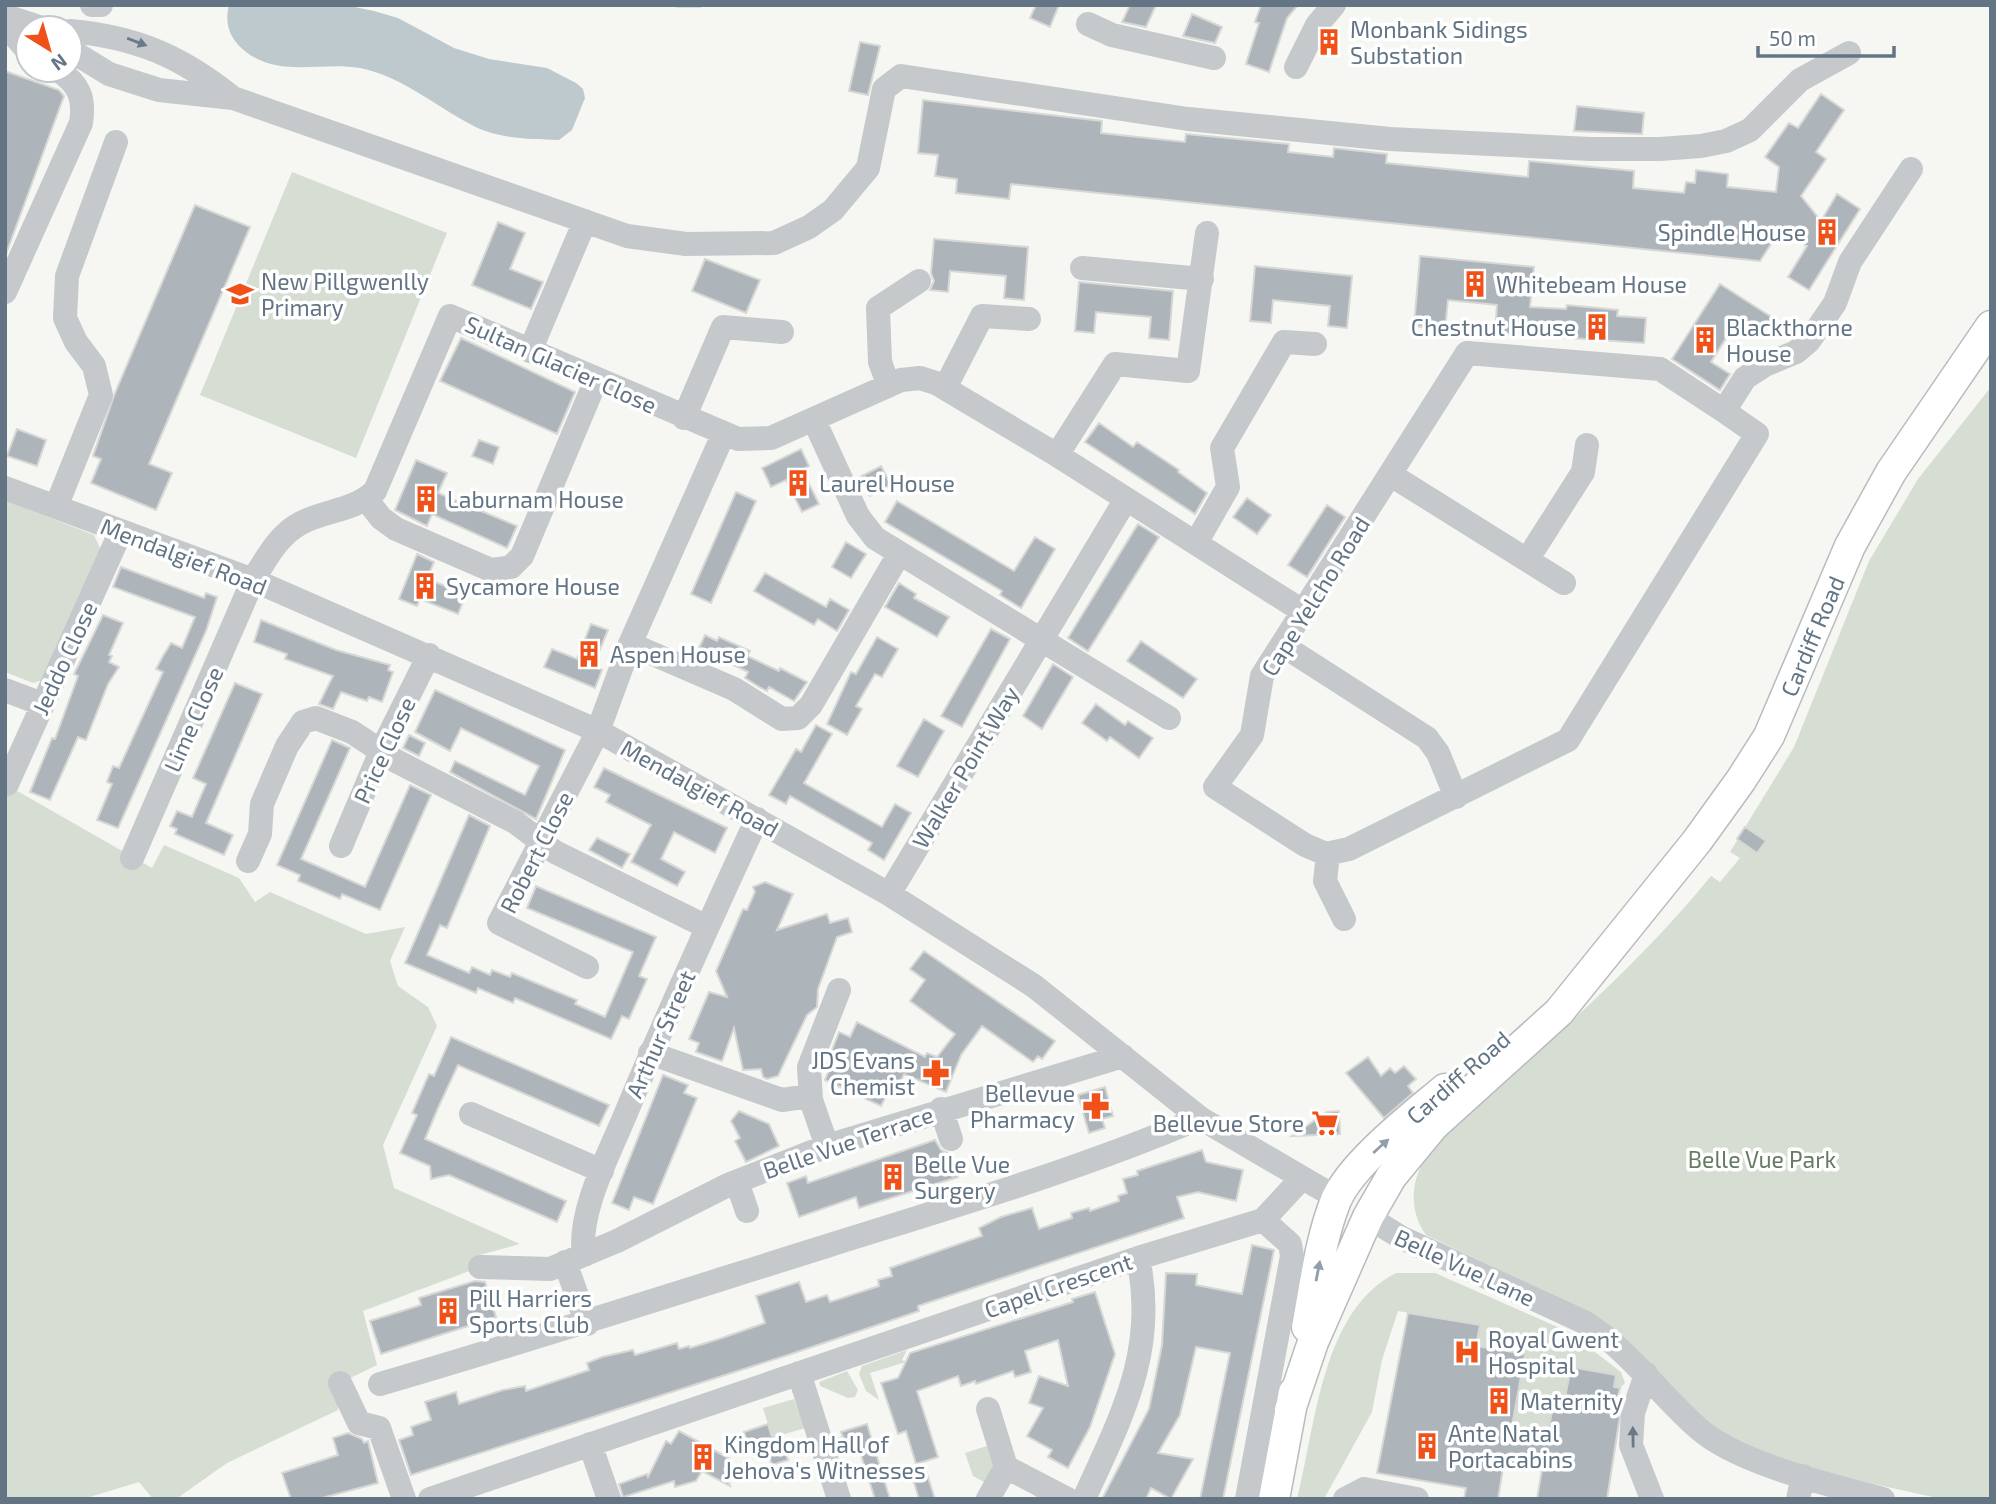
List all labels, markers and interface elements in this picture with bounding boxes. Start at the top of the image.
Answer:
north arrow [14,14,84,84]
scale bar [1758,14,1895,58]
place label: Monbank Sidings Substation [1350,15,1528,69]
text: 50 m [1769,25,1816,50]
building icon: Monbank Sidings Substation [1314,27,1344,57]
one-way arrow [126,37,147,48]
text: N [47,50,72,76]
building icon: Spindle House [1812,217,1842,247]
place label: Spindle House [1658,218,1806,246]
place label: New Pillgwenlly Primary [261,267,429,321]
building icon: Whitebeam House [1460,269,1490,299]
place label: Whitebeam House [1496,270,1687,298]
school or university icon: New Pillgwenlly Primary [225,279,255,309]
street label: Sultan Glacier Close [461,309,661,419]
building icon: Chestnut House [1582,312,1612,342]
place label: Chestnut House [1411,313,1576,341]
place label: Blackthorne House [1726,313,1853,367]
building icon: Blackthorne House [1690,325,1720,355]
building icon: Laurel House [783,468,813,498]
place label: Laurel House [819,469,955,497]
building icon: Laburnam House [411,484,441,514]
place label: Laburnam House [447,485,624,513]
street label: Mendalgief Road [97,511,271,601]
street label: Cape Yelcho Road [1255,511,1375,681]
building icon: Sycamore House [410,571,440,601]
place label: Sycamore House [446,572,620,600]
street label: Cardiff Road [1774,572,1850,700]
street label: Jeddo Close [26,597,102,719]
building icon: Aspen House [574,639,604,669]
place label: Aspen House [610,640,746,668]
street label: Lime Close [157,662,229,776]
street label: Walker Point Way [906,681,1024,853]
street label: Price Close [347,692,421,808]
street label: Mendalgief Road [616,733,784,843]
street label: Robert Close [493,786,579,918]
street label: Arthur Street [619,966,701,1102]
street label: Cardiff Road [1400,1024,1516,1130]
place label: JDS Evans Chemist [811,1046,915,1100]
pharmacy icon: JDS Evans Chemist [921,1058,951,1088]
place label: Bellevue Pharmacy [970,1079,1075,1133]
pharmacy icon: Bellevue Pharmacy [1081,1091,1111,1121]
street label: Belle Vue Terrace [759,1100,937,1184]
supermarket icon: Bellevue Store [1310,1108,1340,1138]
place label: Bellevue Store [1153,1109,1304,1137]
one-way arrow [1372,1138,1390,1154]
park label: Belle Vue Park [1688,1145,1836,1173]
place label: Belle Vue Surgery [914,1150,1010,1204]
building icon: Belle Vue Surgery [878,1162,908,1192]
street label: Belle Vue Lane [1390,1222,1540,1312]
street label: Capel Crescent [980,1247,1136,1323]
one-way arrow [1313,1260,1324,1282]
place label: Pill Harriers Sports Club [469,1284,592,1338]
building icon: Pill Harriers Sports Club [433,1296,463,1326]
place label: Royal Gwent Hospital [1488,1325,1619,1379]
hospital icon: Royal Gwent Hospital [1452,1337,1482,1367]
building icon: Maternity [1484,1386,1514,1416]
place label: Maternity [1520,1387,1623,1415]
place label: Ante Natal Portacabins [1448,1419,1573,1473]
one-way arrow [1627,1426,1639,1448]
place label: Kingdom Hall of Jehova's Witnesses [724,1430,926,1484]
building icon: Ante Natal Portacabins [1412,1431,1442,1461]
building icon: Kingdom Hall of Jehova's Witnesses [688,1442,718,1472]

